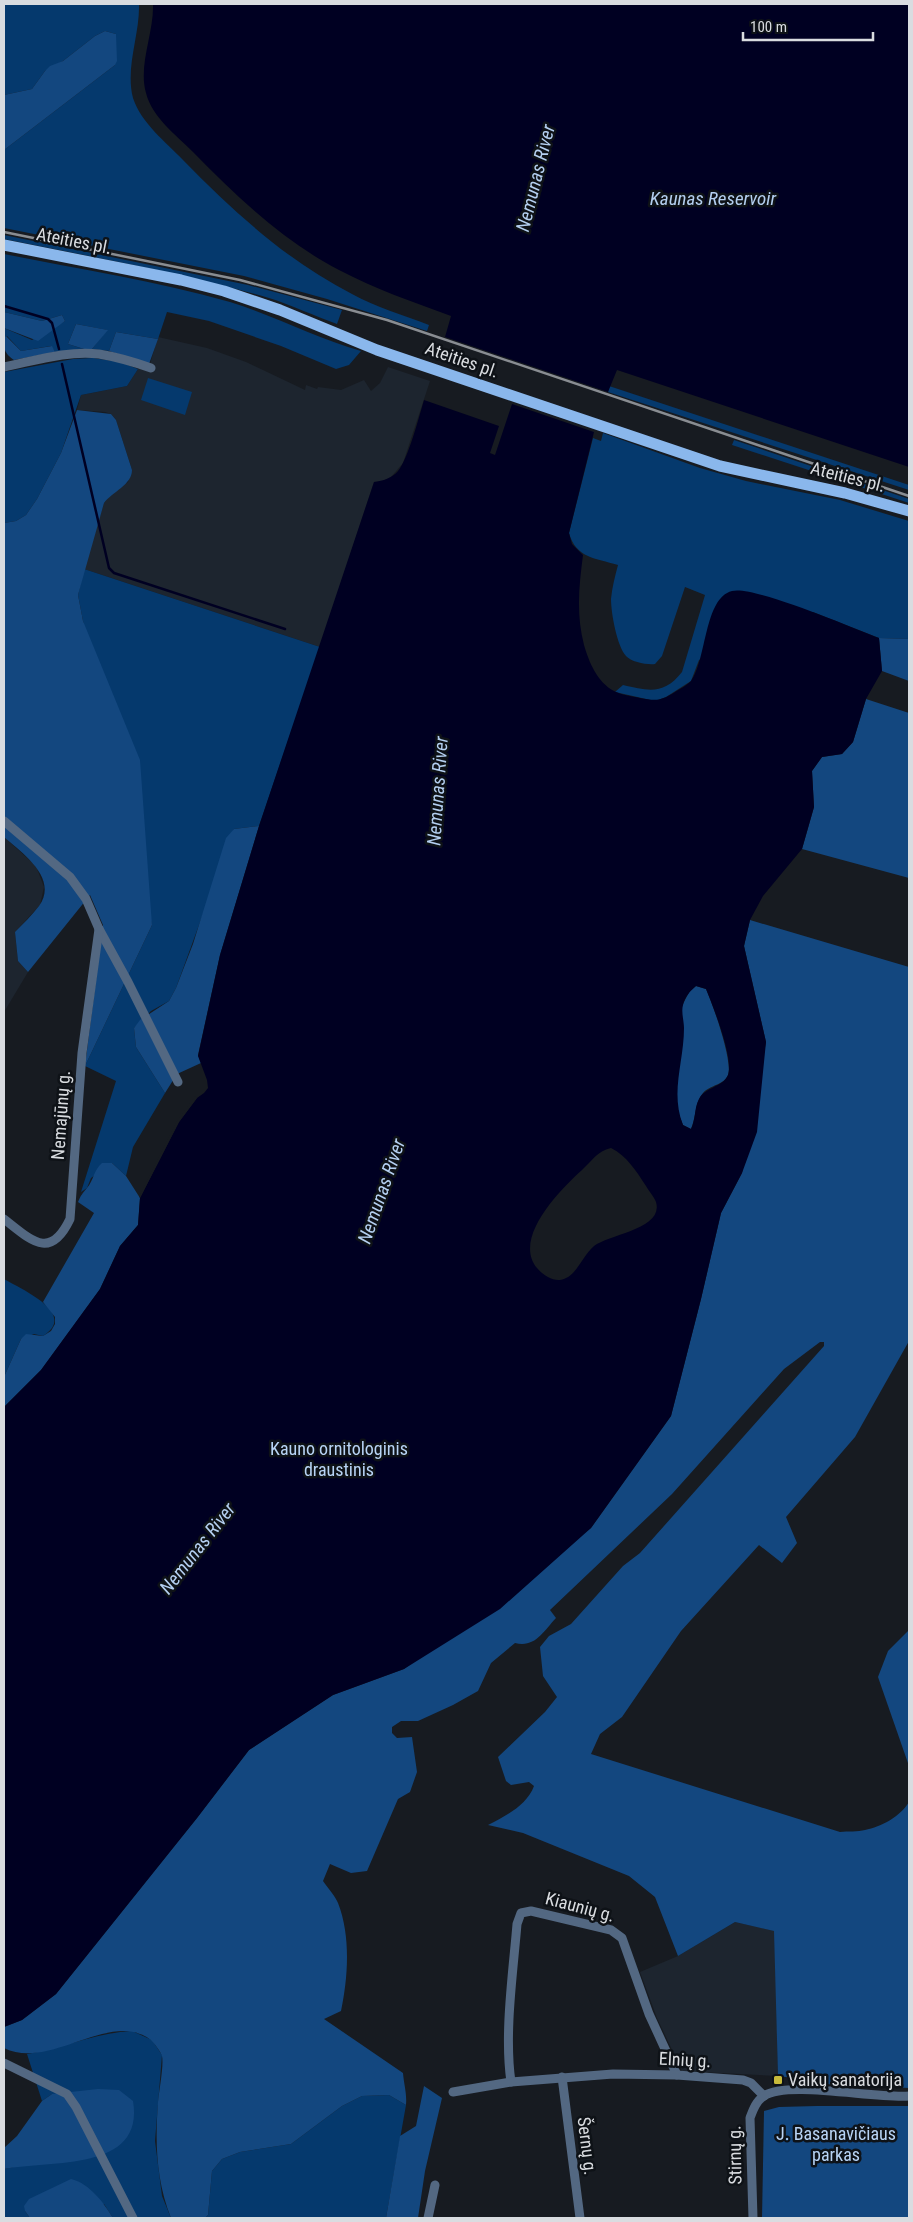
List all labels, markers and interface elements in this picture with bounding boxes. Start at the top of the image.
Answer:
scale bar [743,10,873,42]
text: 100 m [750,18,787,36]
water label: Nemunas River [511,122,560,234]
water label: Kaunas Reservoir [650,187,777,210]
street label: Ateities pl. [35,223,113,258]
street label: Ateities pl. [423,337,502,382]
street label: Ateities pl. [809,457,888,496]
water label: Nemunas River [422,735,453,846]
street label: Nemajūnų g. [47,1069,74,1160]
water label: Nemunas River [353,1135,410,1247]
park label: Kauno ornitologinis draustinis [270,1438,408,1480]
water label: Nemunas River [155,1498,240,1598]
street label: Kiaunių g. [543,1887,617,1926]
street label: Elnių g. [658,2048,712,2071]
place label: Vaikų sanatorija [788,2069,902,2090]
marker: Vaikų sanatorija [772,2074,784,2086]
street label: Šernų g. [574,2116,601,2176]
park label: J. Basanavičiaus parkas [776,2123,896,2165]
street label: Stirnų g. [723,2125,746,2185]

